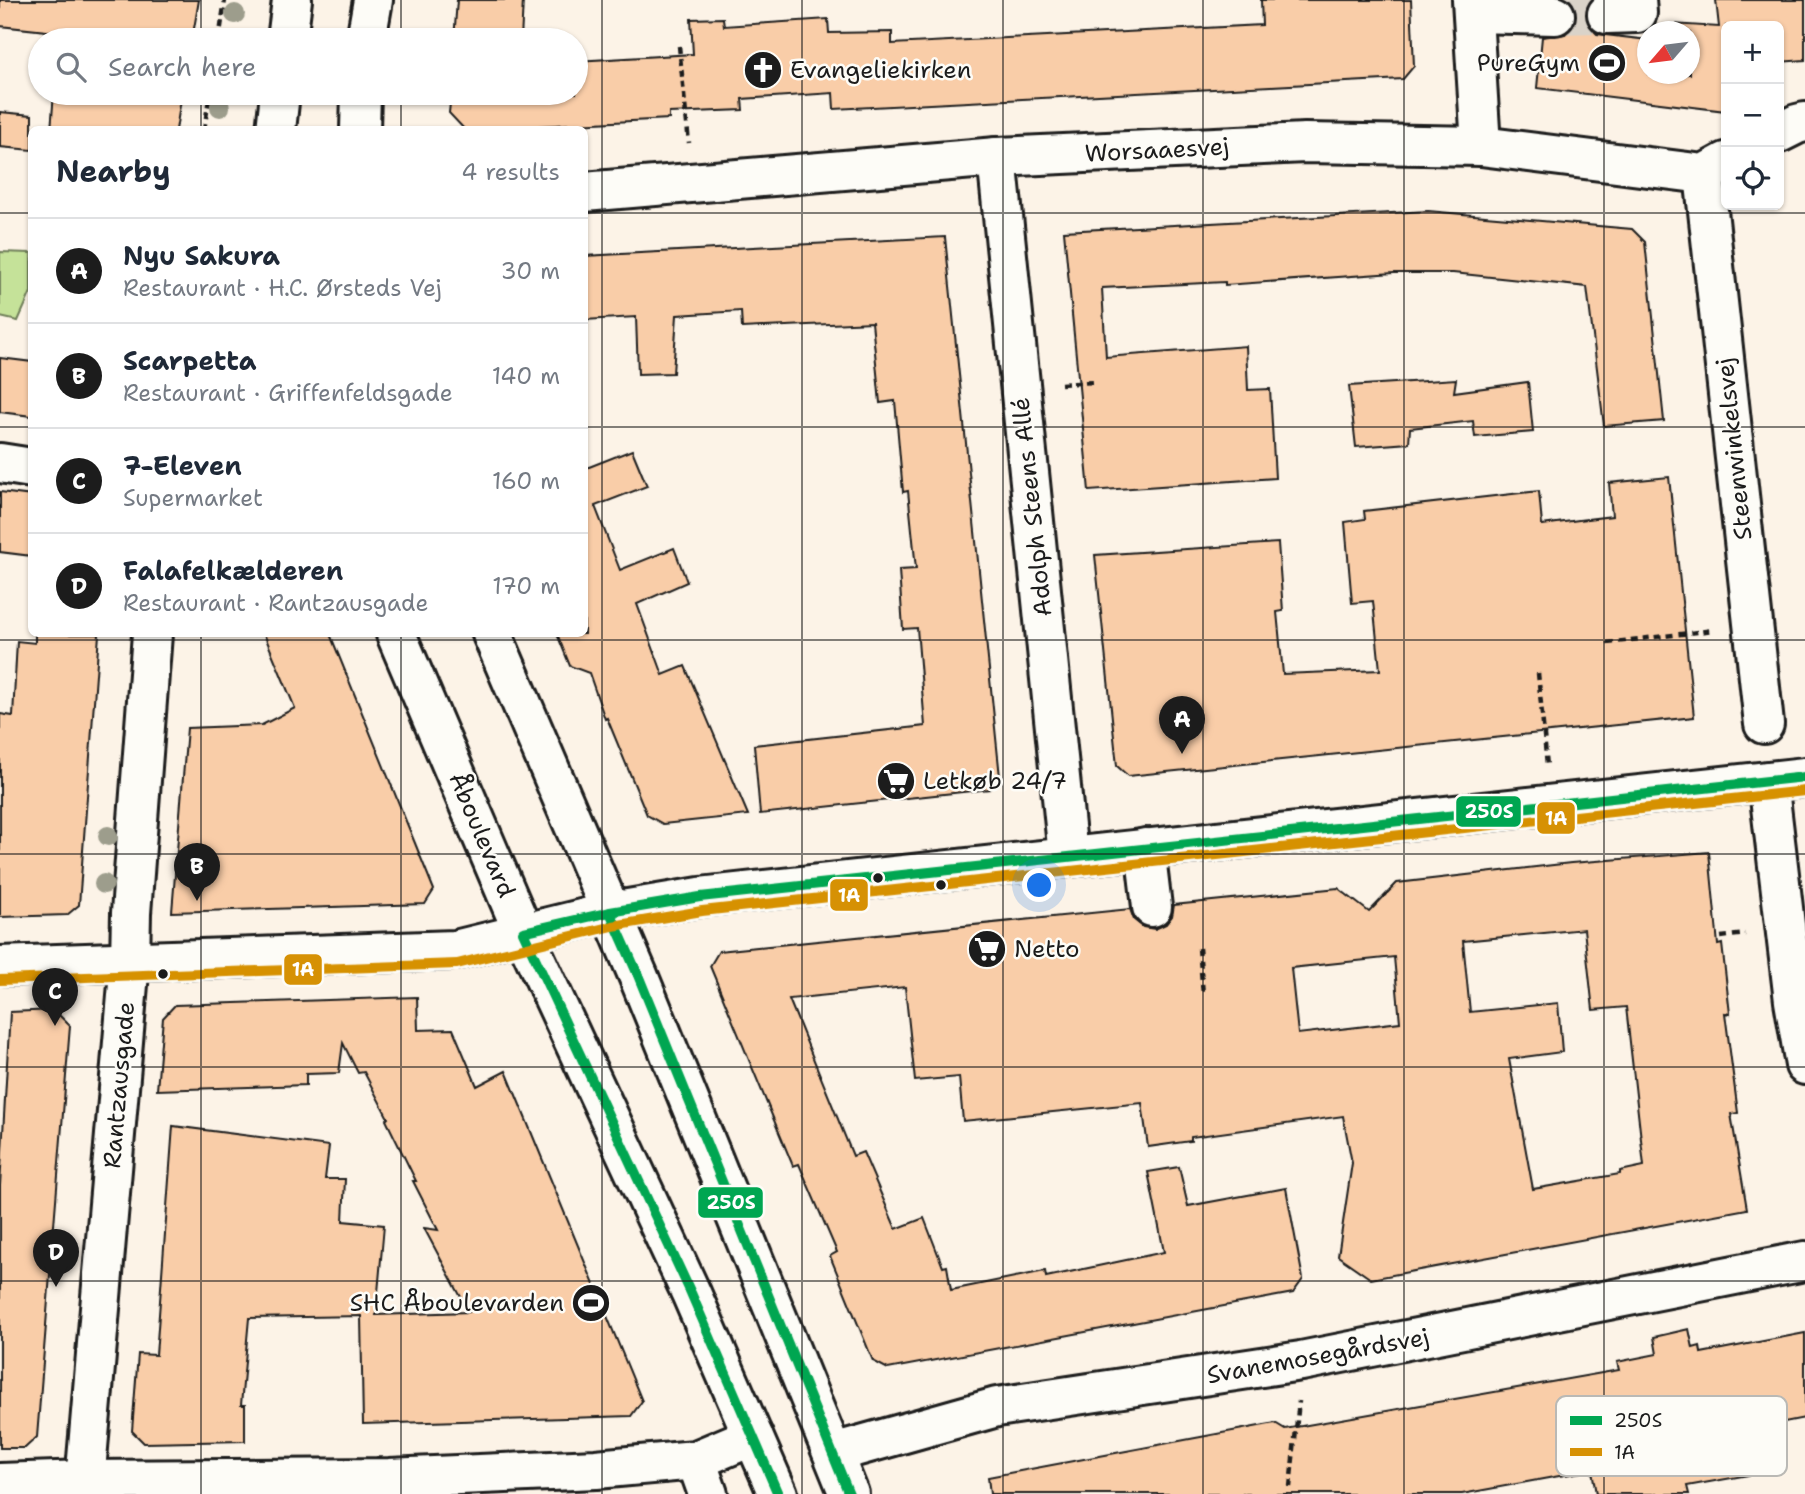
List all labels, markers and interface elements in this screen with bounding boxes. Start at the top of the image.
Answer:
north arrow [1637,21,1700,84]
map controls [1721,21,1784,210]
button: + [1721,21,1784,84]
search box [28,28,588,105]
sports icon: PureGym [1586,42,1628,84]
place label: PureGym [1477,47,1580,79]
icon: search [52,48,90,86]
text: Search here [108,49,257,84]
church icon: Evangeliekirken [742,49,784,91]
place label: Evangeliekirken [790,54,971,86]
button: − [1721,84,1784,147]
street label: Worsaaesvej [1084,130,1230,170]
button: locate [1721,147,1784,210]
text: Nearby [56,151,171,192]
text: 4 results [461,157,560,187]
text: Nyu Sakura [123,238,280,273]
text: A [70,256,88,286]
text: 30 m [501,256,560,286]
text: Restaurant · H.C. Ørsteds Vej [123,273,442,303]
text: Scarpetta [123,343,257,378]
street label: Steenwinkelsvej [1709,356,1759,542]
text: B [72,361,86,391]
text: 140 m [492,361,560,391]
text: Restaurant · Griffenfeldsgade [123,378,453,408]
street label: Adolph Steens Allé [1005,396,1059,618]
text: 7-Eleven [123,448,242,483]
text: C [72,466,86,496]
text: 160 m [492,466,560,496]
text: Supermarket [123,483,263,513]
text: Falafelkælderen [123,553,343,588]
text: D [71,571,87,601]
text: 170 m [492,571,560,601]
text: Restaurant · Rantzausgade [123,588,428,618]
pin: A [1159,696,1205,754]
supermarket icon: Letkøb 24/7 [875,760,917,802]
place label: Letkøb 24/7 [923,765,1067,797]
street label: Åboulevard [441,768,523,902]
line badge: 250S [1455,795,1522,828]
text: 250S [1464,799,1514,824]
line badge: 1A [1536,801,1576,835]
text: 1A [1545,806,1567,831]
pin: B [174,843,220,901]
your location [1022,868,1056,902]
unlabelled marker [871,871,885,885]
line badge: 1A [829,878,869,912]
unlabelled marker [934,878,948,892]
text: 1A [838,883,860,908]
supermarket icon: Netto [966,928,1008,970]
place label: Netto [1014,933,1080,965]
line badge: 1A [283,953,323,986]
text: 1A [292,957,314,982]
unlabelled marker [156,967,170,981]
pin: C [32,968,78,1026]
street label: Rantzausgade [96,1000,142,1170]
line badge: 250S [697,1186,764,1219]
text: 250S [706,1190,756,1215]
pin: D [33,1229,79,1287]
sports icon: SHC Åboulevarden [570,1282,612,1324]
place label: SHC Åboulevarden [350,1287,564,1319]
street label: Svanemosegårdsvej [1204,1321,1432,1391]
legend [1556,1396,1787,1476]
text: 250S [1614,1408,1662,1433]
text: 1A [1614,1440,1635,1465]

